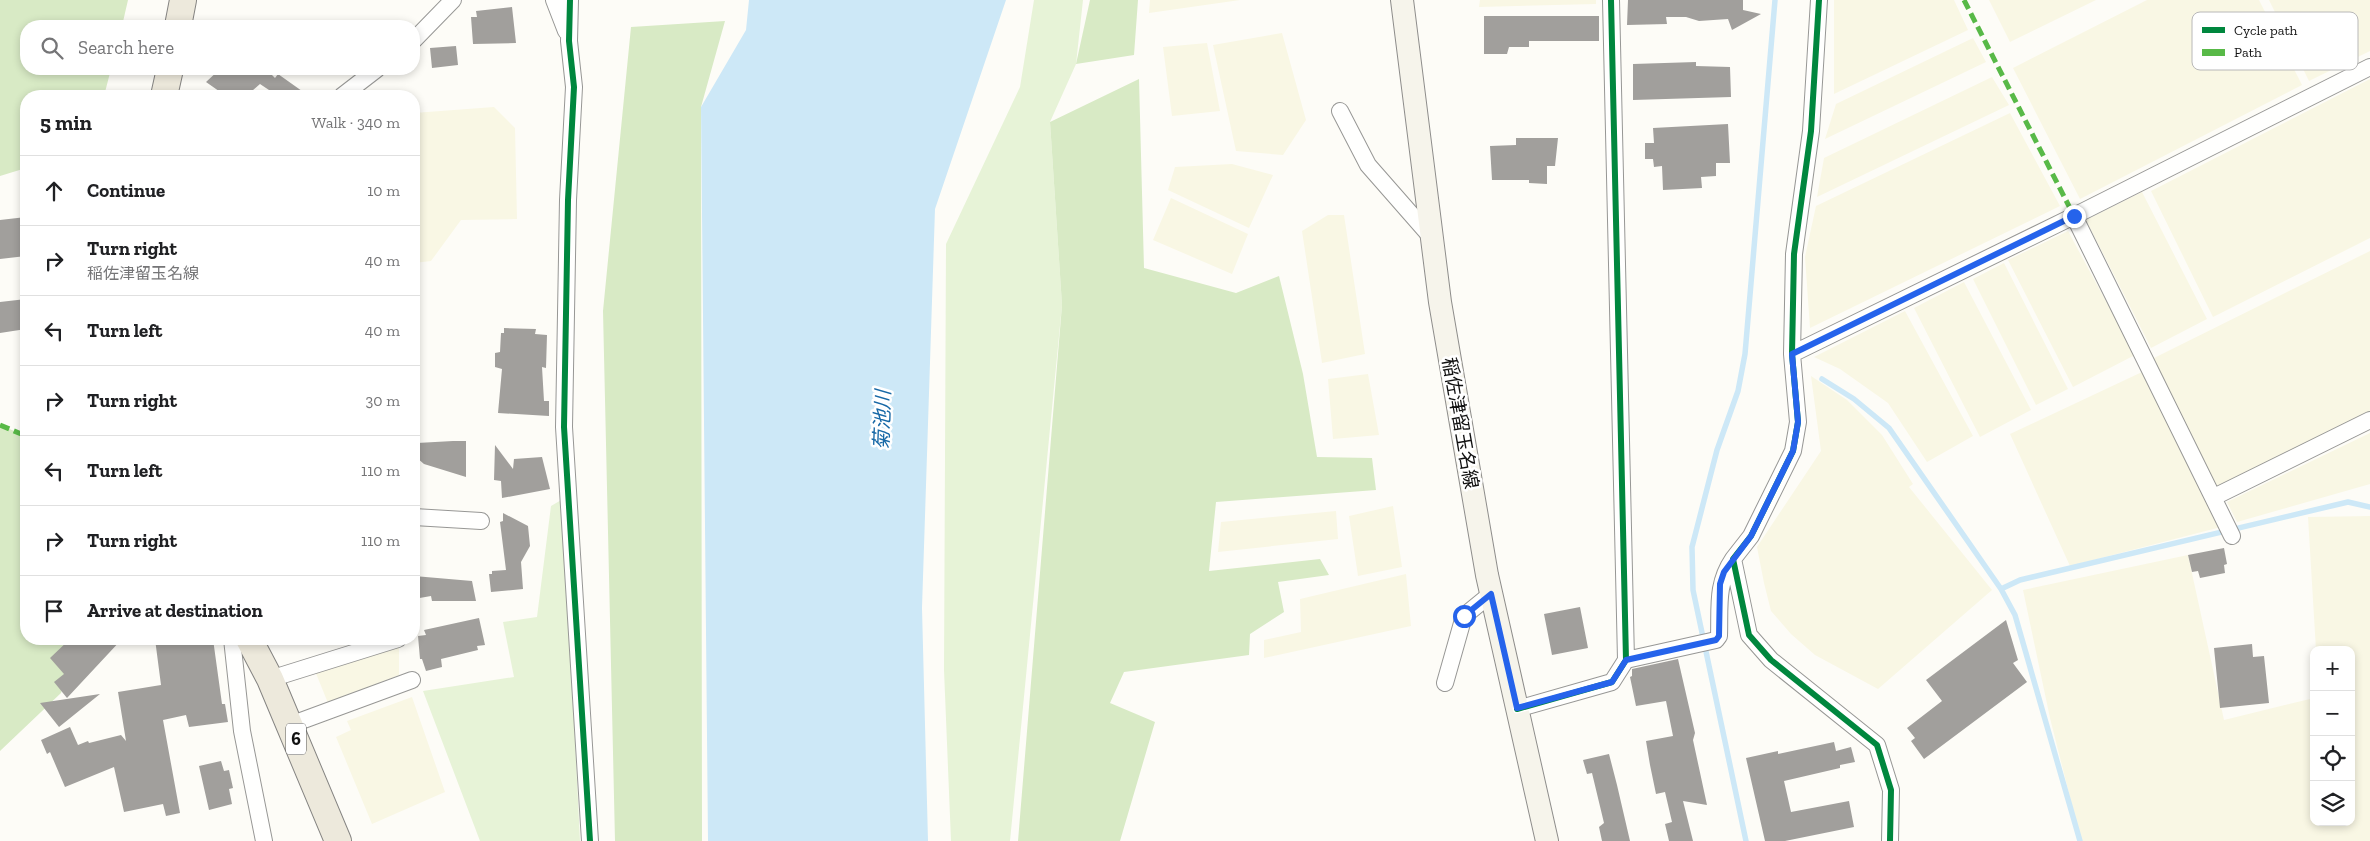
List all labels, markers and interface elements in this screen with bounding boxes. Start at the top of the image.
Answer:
legend [2192,12,2358,70]
search box [20,20,420,75]
text: Cycle path [2234,22,2298,39]
icon: search [38,34,66,62]
text: Search here [78,36,174,59]
text: Path [2234,44,2262,61]
text: 5 min [40,110,92,135]
text: Walk · 340 m [312,113,400,132]
icon: ahead [40,177,68,205]
text: Continue [87,179,165,202]
text: 10 m [367,181,400,200]
route end [2063,205,2086,228]
text: Turn right [87,237,177,260]
icon: right [40,247,68,275]
text: 40 m [365,251,400,270]
text: 稲佐津留玉名線 [87,264,199,283]
icon: left [40,317,68,345]
text: Turn left [87,319,162,342]
text: 40 m [365,321,400,340]
street label: 稲佐津留玉名線 [1438,356,1483,491]
icon: right [40,387,68,415]
water label: 菊池川 [869,388,895,450]
text: Turn right [87,389,177,412]
text: 30 m [366,391,400,410]
icon: left [40,457,68,485]
text: Turn left [87,459,162,482]
text: 110 m [361,461,400,480]
icon: right [40,527,68,555]
text: Turn right [87,529,177,552]
text: 110 m [361,531,400,550]
icon: arrive [40,597,68,625]
text: Arrive at destination [87,599,263,622]
route start [1453,605,1476,628]
map controls [2310,646,2355,826]
button: + [2310,646,2355,691]
button: − [2310,691,2355,736]
road number: 6 [286,724,306,754]
button: locate [2310,736,2355,781]
button: layers [2310,781,2355,826]

